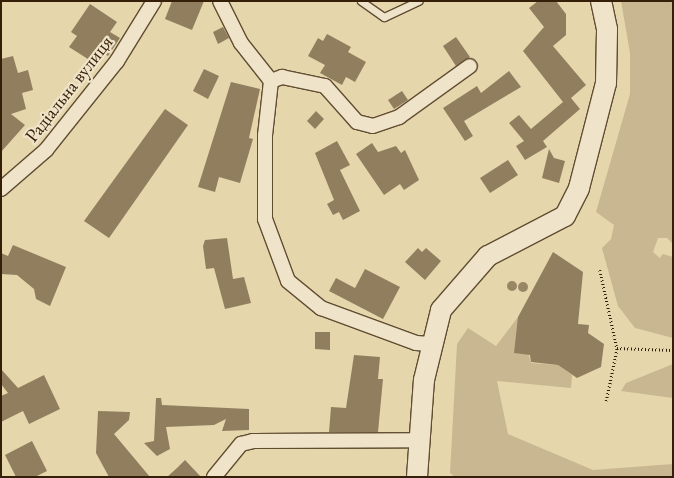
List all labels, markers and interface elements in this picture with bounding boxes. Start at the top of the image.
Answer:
street label: Радіальна вулиця [20,31,118,147]

